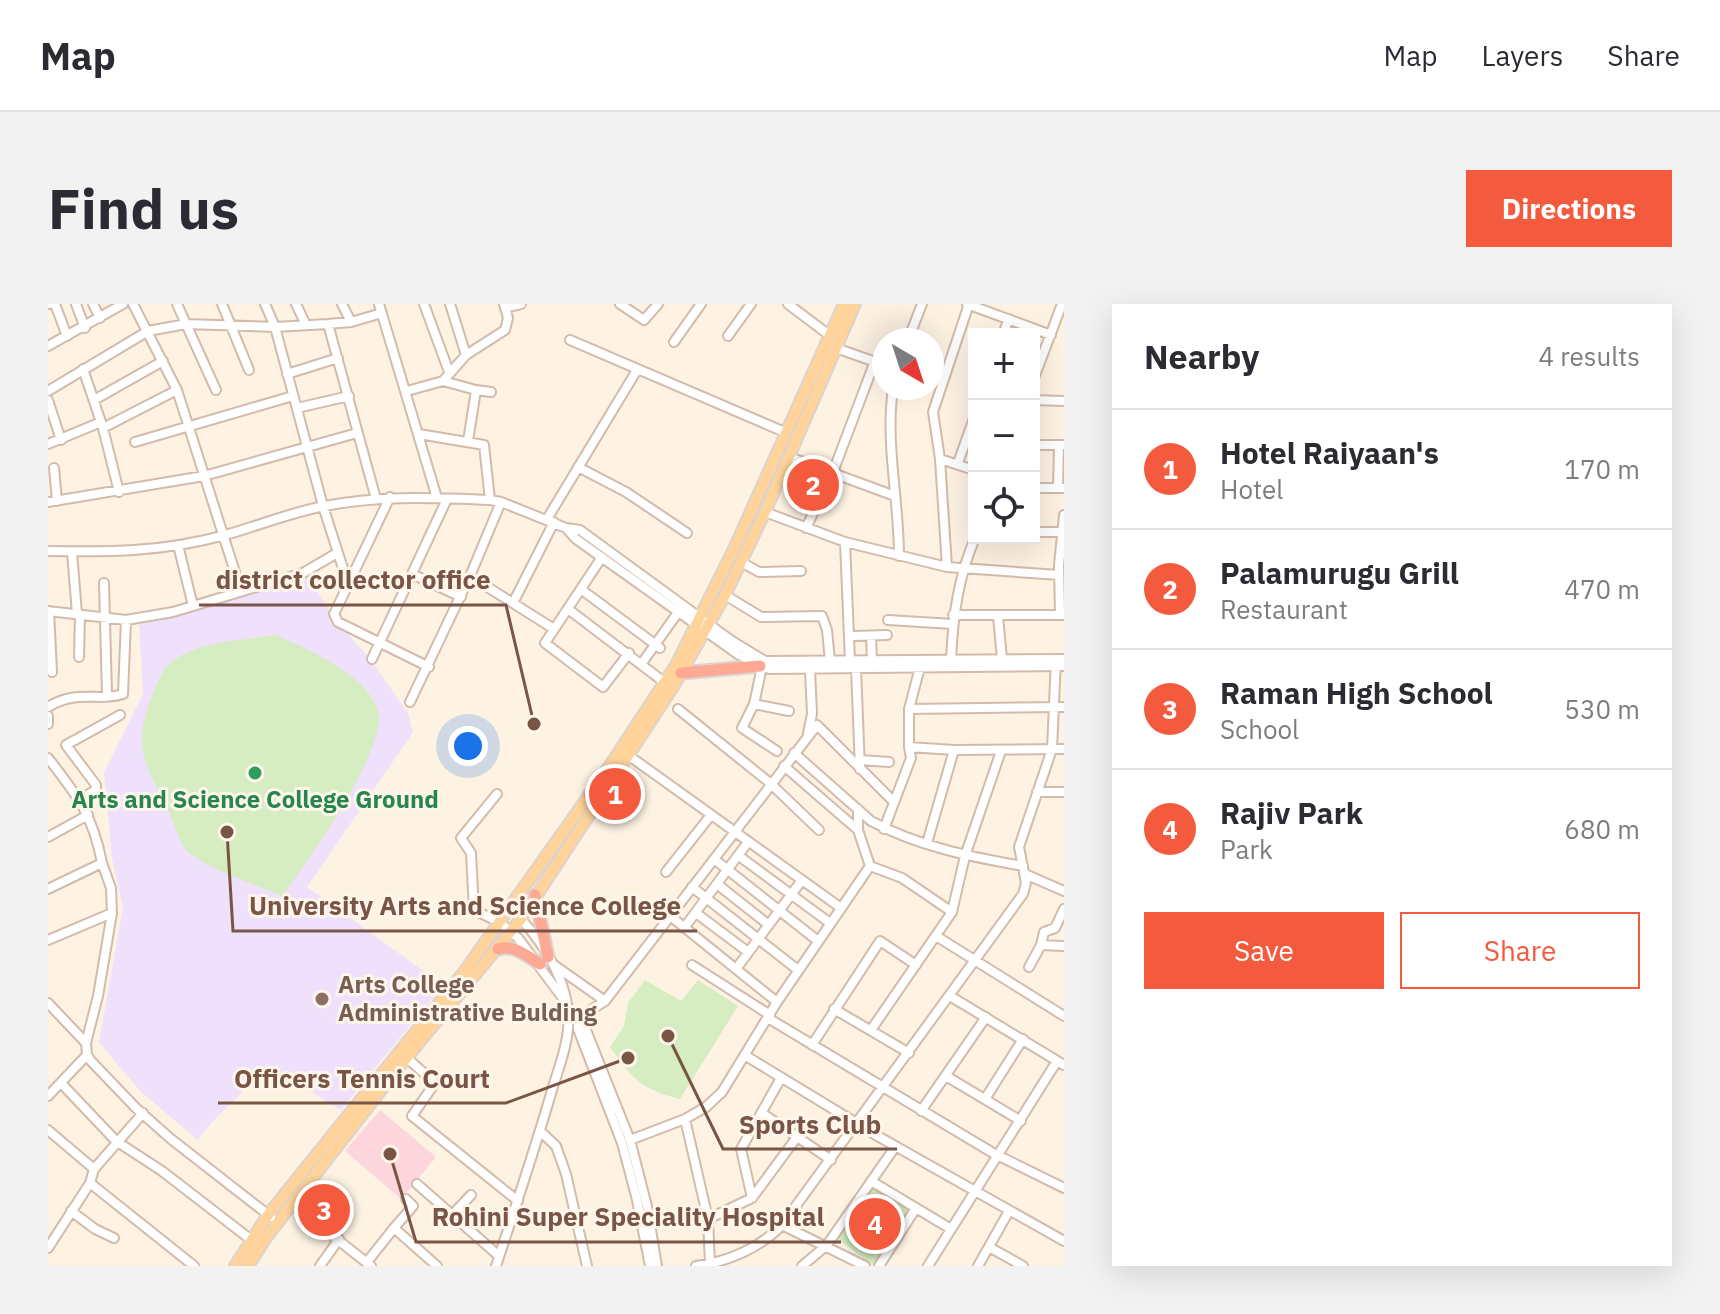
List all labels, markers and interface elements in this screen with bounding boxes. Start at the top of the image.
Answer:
text: Map [40,31,116,80]
text: Map [1383,37,1437,74]
text: Layers [1481,37,1563,74]
text: Share [1607,37,1680,74]
button: Directions [1466,170,1672,247]
text: Find us [48,172,239,244]
north arrow [872,328,944,400]
map controls [968,328,1040,544]
button: + [968,328,1040,400]
text: Nearby [1144,334,1259,378]
text: 4 results [1538,339,1640,373]
button: − [968,400,1040,472]
text: Hotel Raiyaan's [1220,433,1439,472]
text: 1 [1162,452,1178,486]
text: 170 m [1564,452,1640,486]
pin: 2 [787,455,839,515]
button: locate [968,472,1040,544]
text: Hotel [1220,472,1283,506]
text: Palamurugu Grill [1220,553,1459,592]
callout: district collector office [199,555,506,605]
text: district collector office [215,562,491,596]
text: 2 [1162,572,1178,606]
text: 470 m [1564,572,1640,606]
text: Restaurant [1220,592,1348,626]
text: Raman High School [1220,673,1493,712]
text: 3 [1162,692,1178,726]
text: 530 m [1564,692,1640,726]
text: School [1220,712,1299,746]
your location [448,726,488,766]
marker: Arts and Science College Ground [246,764,264,782]
pin: 1 [589,764,641,824]
place label: Arts and Science College Ground [71,783,439,815]
text: Rajiv Park [1220,793,1363,832]
text: 4 [1162,812,1178,846]
text: 680 m [1564,812,1640,846]
text: Park [1220,832,1273,866]
callout: University Arts and Science College [233,881,697,931]
text: University Arts and Science College [249,888,681,922]
button: Save [1144,912,1384,989]
button: Share [1400,912,1640,989]
place label: Arts College Administrative Bulding [338,968,598,1028]
marker: Arts College Administrative Bulding [313,990,331,1008]
callout: Officers Tennis Court [218,1053,506,1103]
text: Officers Tennis Court [234,1061,490,1095]
callout: Sports Club [723,1099,897,1149]
text: Sports Club [739,1107,881,1141]
pin: 3 [298,1180,350,1240]
callout: Rohini Super Speciality Hospital [416,1192,841,1242]
pin: 4 [849,1194,901,1254]
text: Rohini Super Speciality Hospital [432,1199,824,1233]

